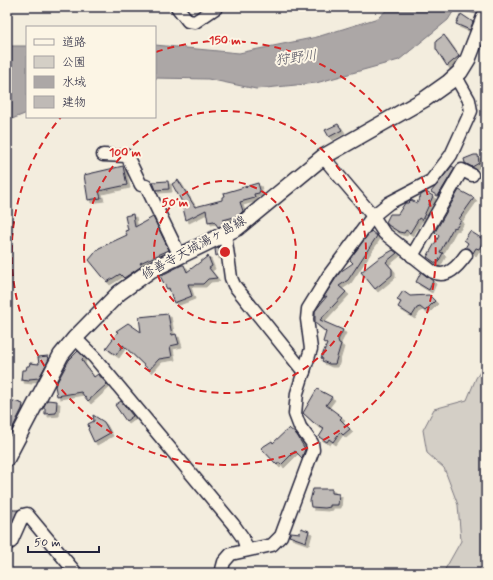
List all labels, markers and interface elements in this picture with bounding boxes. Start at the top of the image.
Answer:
legend [26,26,156,118]
text: 150 m [209,33,241,49]
text: 道路 [62,35,86,51]
water label: 狩野川 [274,47,318,69]
text: 公園 [62,55,86,71]
text: 水域 [62,75,86,91]
text: 建物 [62,95,86,111]
text: 100 m [109,145,142,161]
text: 50 m [162,195,189,211]
street label: 修善寺天城湯ヶ島線 [139,212,250,284]
centre of rings [218,245,232,259]
scale bar [28,528,99,554]
text: 50 m [34,535,61,551]

